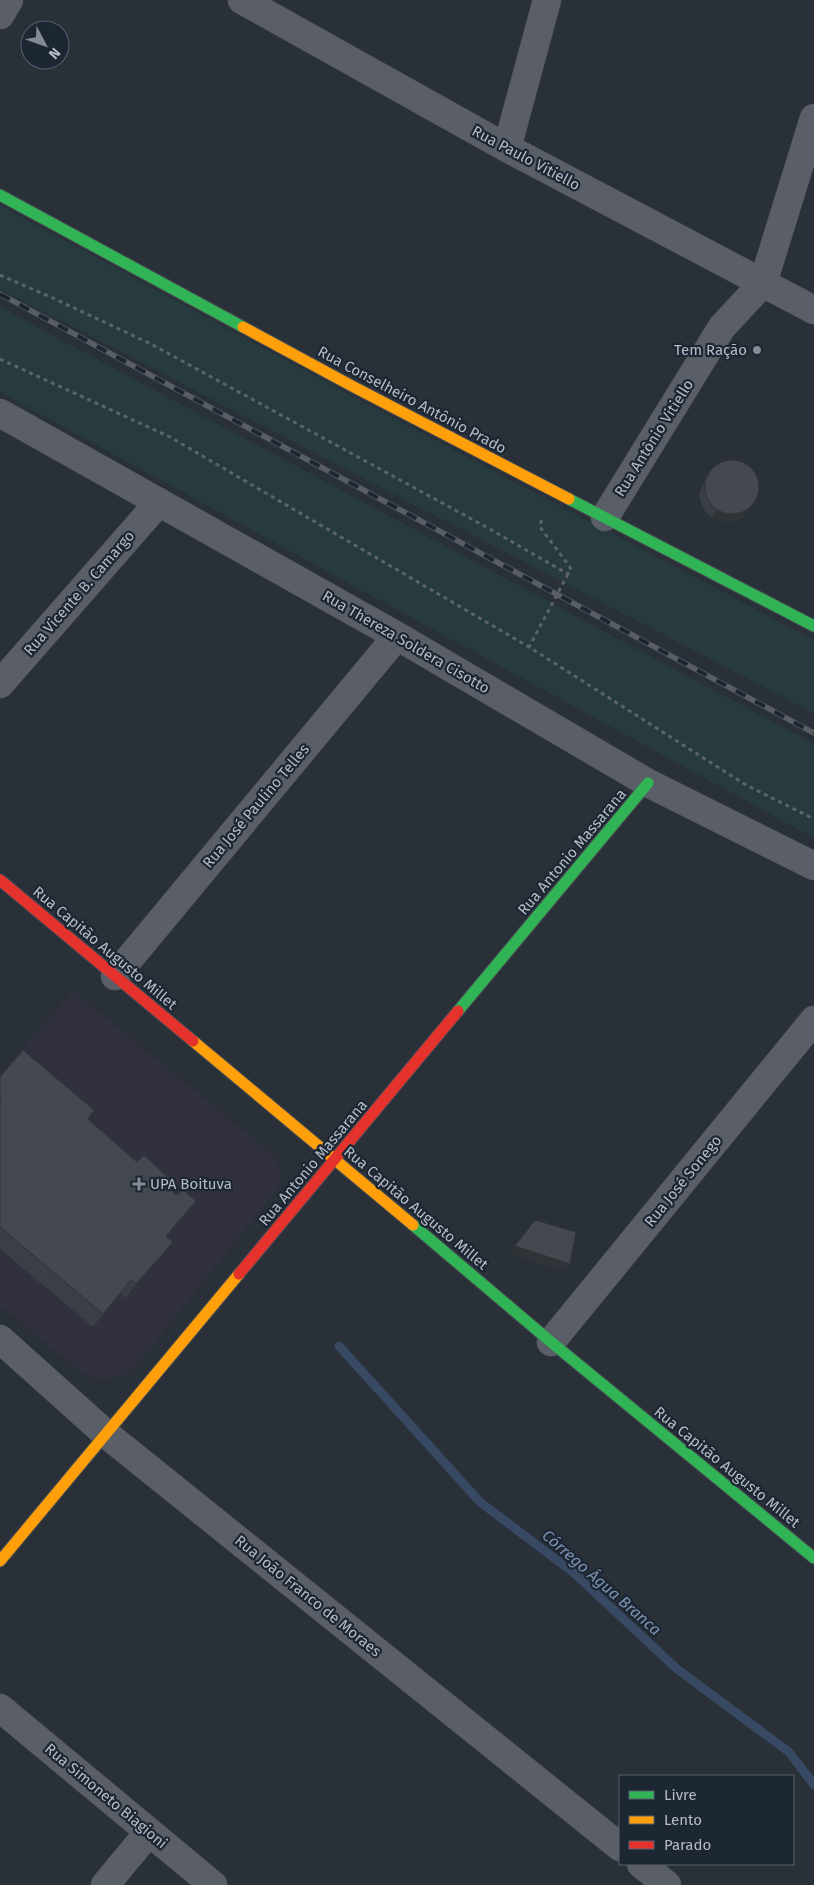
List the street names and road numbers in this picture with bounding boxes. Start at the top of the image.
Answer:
street label: Rua Paulo Vitiello [469,122,583,194]
street label: Rua Conselheiro Antônio Prado [315,342,509,458]
street label: Rua Antônio Vitiello [611,376,697,500]
street label: Rua Vicente B. Camargo [20,527,138,659]
street label: Rua Thereza Soldera Cisotto [319,587,493,697]
street label: Rua José Paulino Telles [199,740,313,872]
street label: Rua Antonio Massarana [514,785,630,919]
street label: Rua Capitão Augusto Millet [29,882,181,1014]
street label: Rua Antonio Massarana [255,1096,371,1230]
street label: Rua José Sonego [641,1132,725,1230]
street label: Rua Capitão Augusto Millet [340,1142,492,1274]
street label: Rua Capitão Augusto Millet [650,1403,804,1532]
street label: Rua João Franco de Moraes [231,1531,385,1661]
street label: Rua Simoneto Biagioni [41,1740,171,1852]

